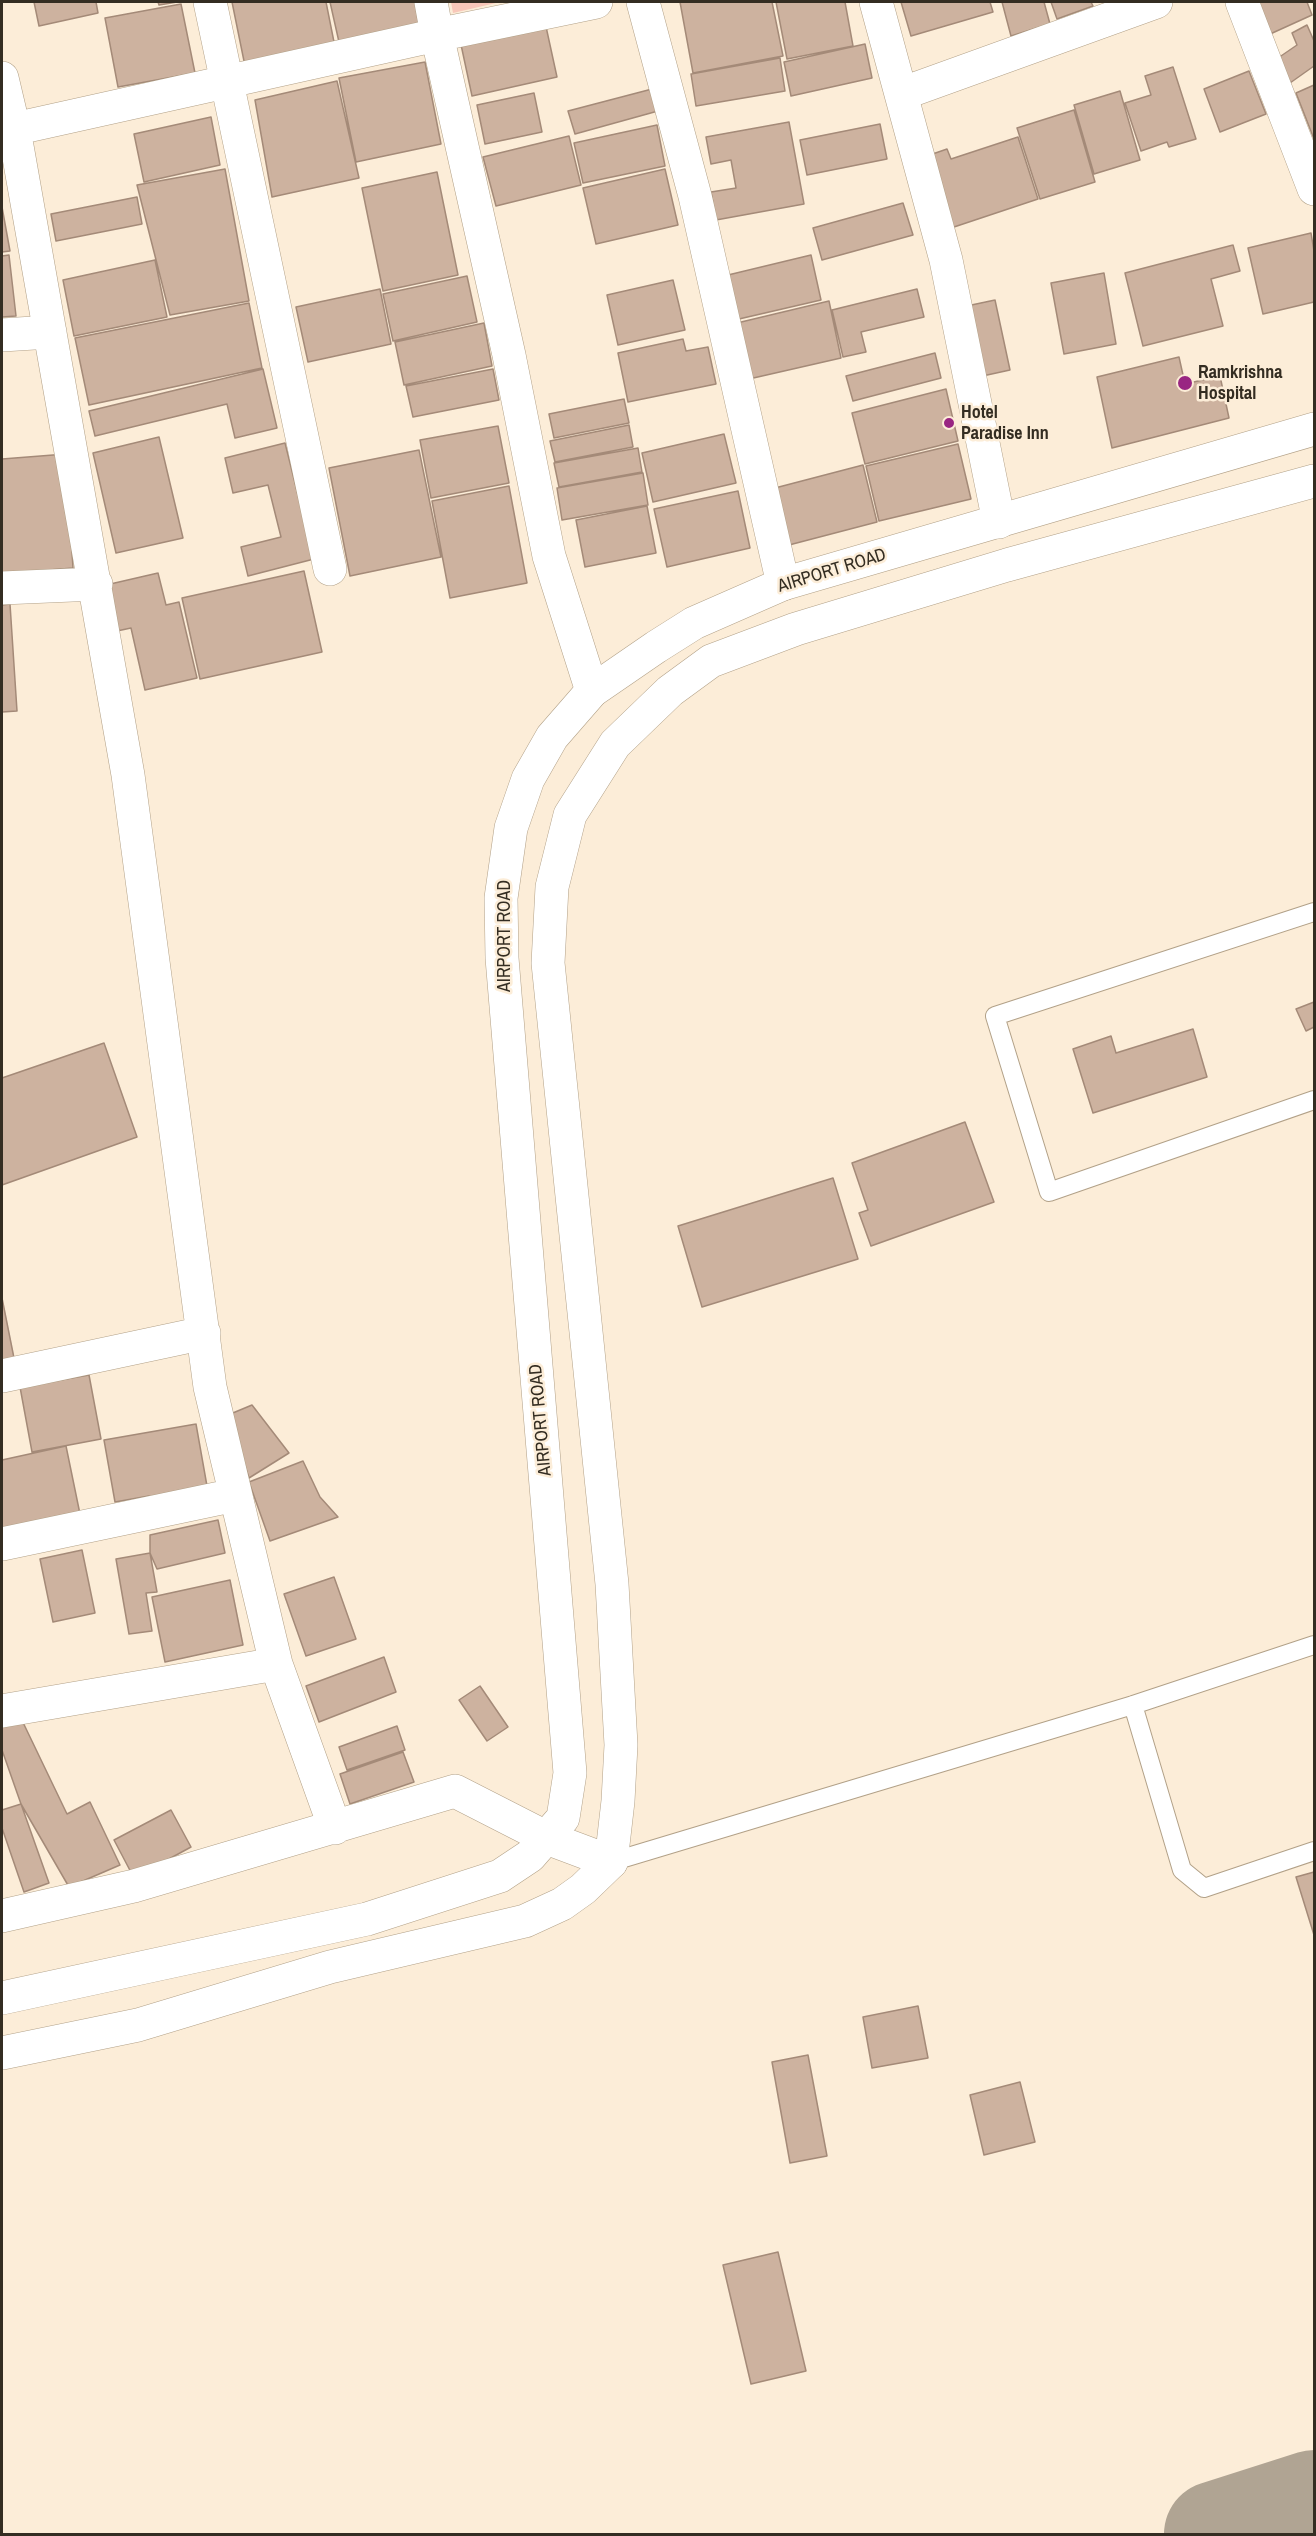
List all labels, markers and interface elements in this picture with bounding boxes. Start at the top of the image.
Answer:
place label: Ramkrishna Hospital [1198,362,1282,404]
marker: Ramkrishna Hospital [1176,374,1194,392]
place label: Hotel Paradise Inn [961,402,1049,444]
marker: Hotel Paradise Inn [942,416,956,430]
street label: AIRPORT ROAD [775,544,889,598]
street label: AIRPORT ROAD [494,880,516,992]
street label: AIRPORT ROAD [525,1363,557,1477]

